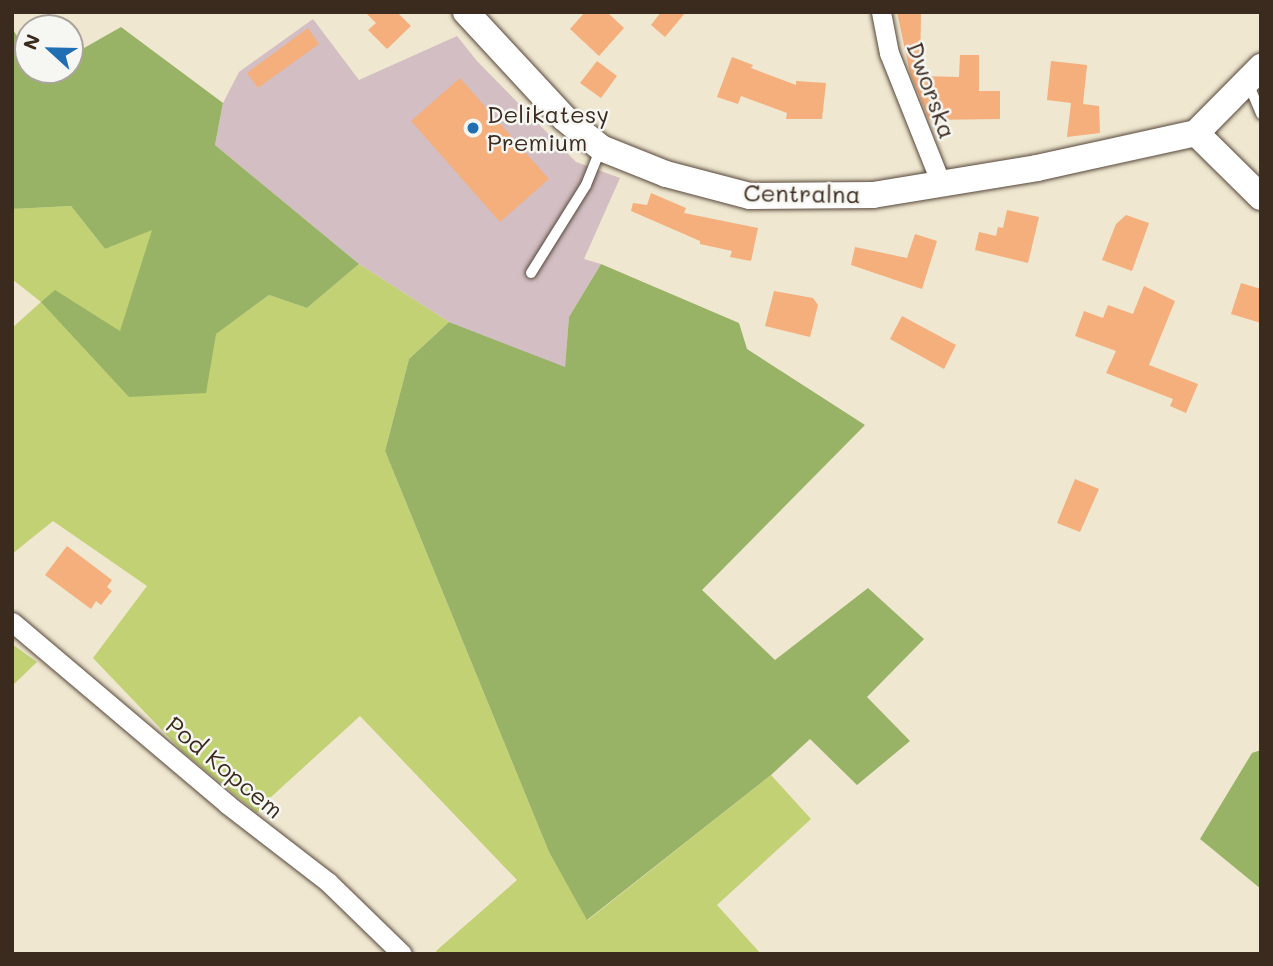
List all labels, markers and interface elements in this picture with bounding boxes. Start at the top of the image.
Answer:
north arrow [14,14,84,84]
text: N [17,30,45,53]
street label: Dworska [901,38,963,142]
place label: Delikatesy Premium [487,100,609,156]
marker: Delikatesy Premium [465,120,481,136]
street label: Centralna [743,178,861,208]
street label: Pod Kopcem [161,710,289,824]

